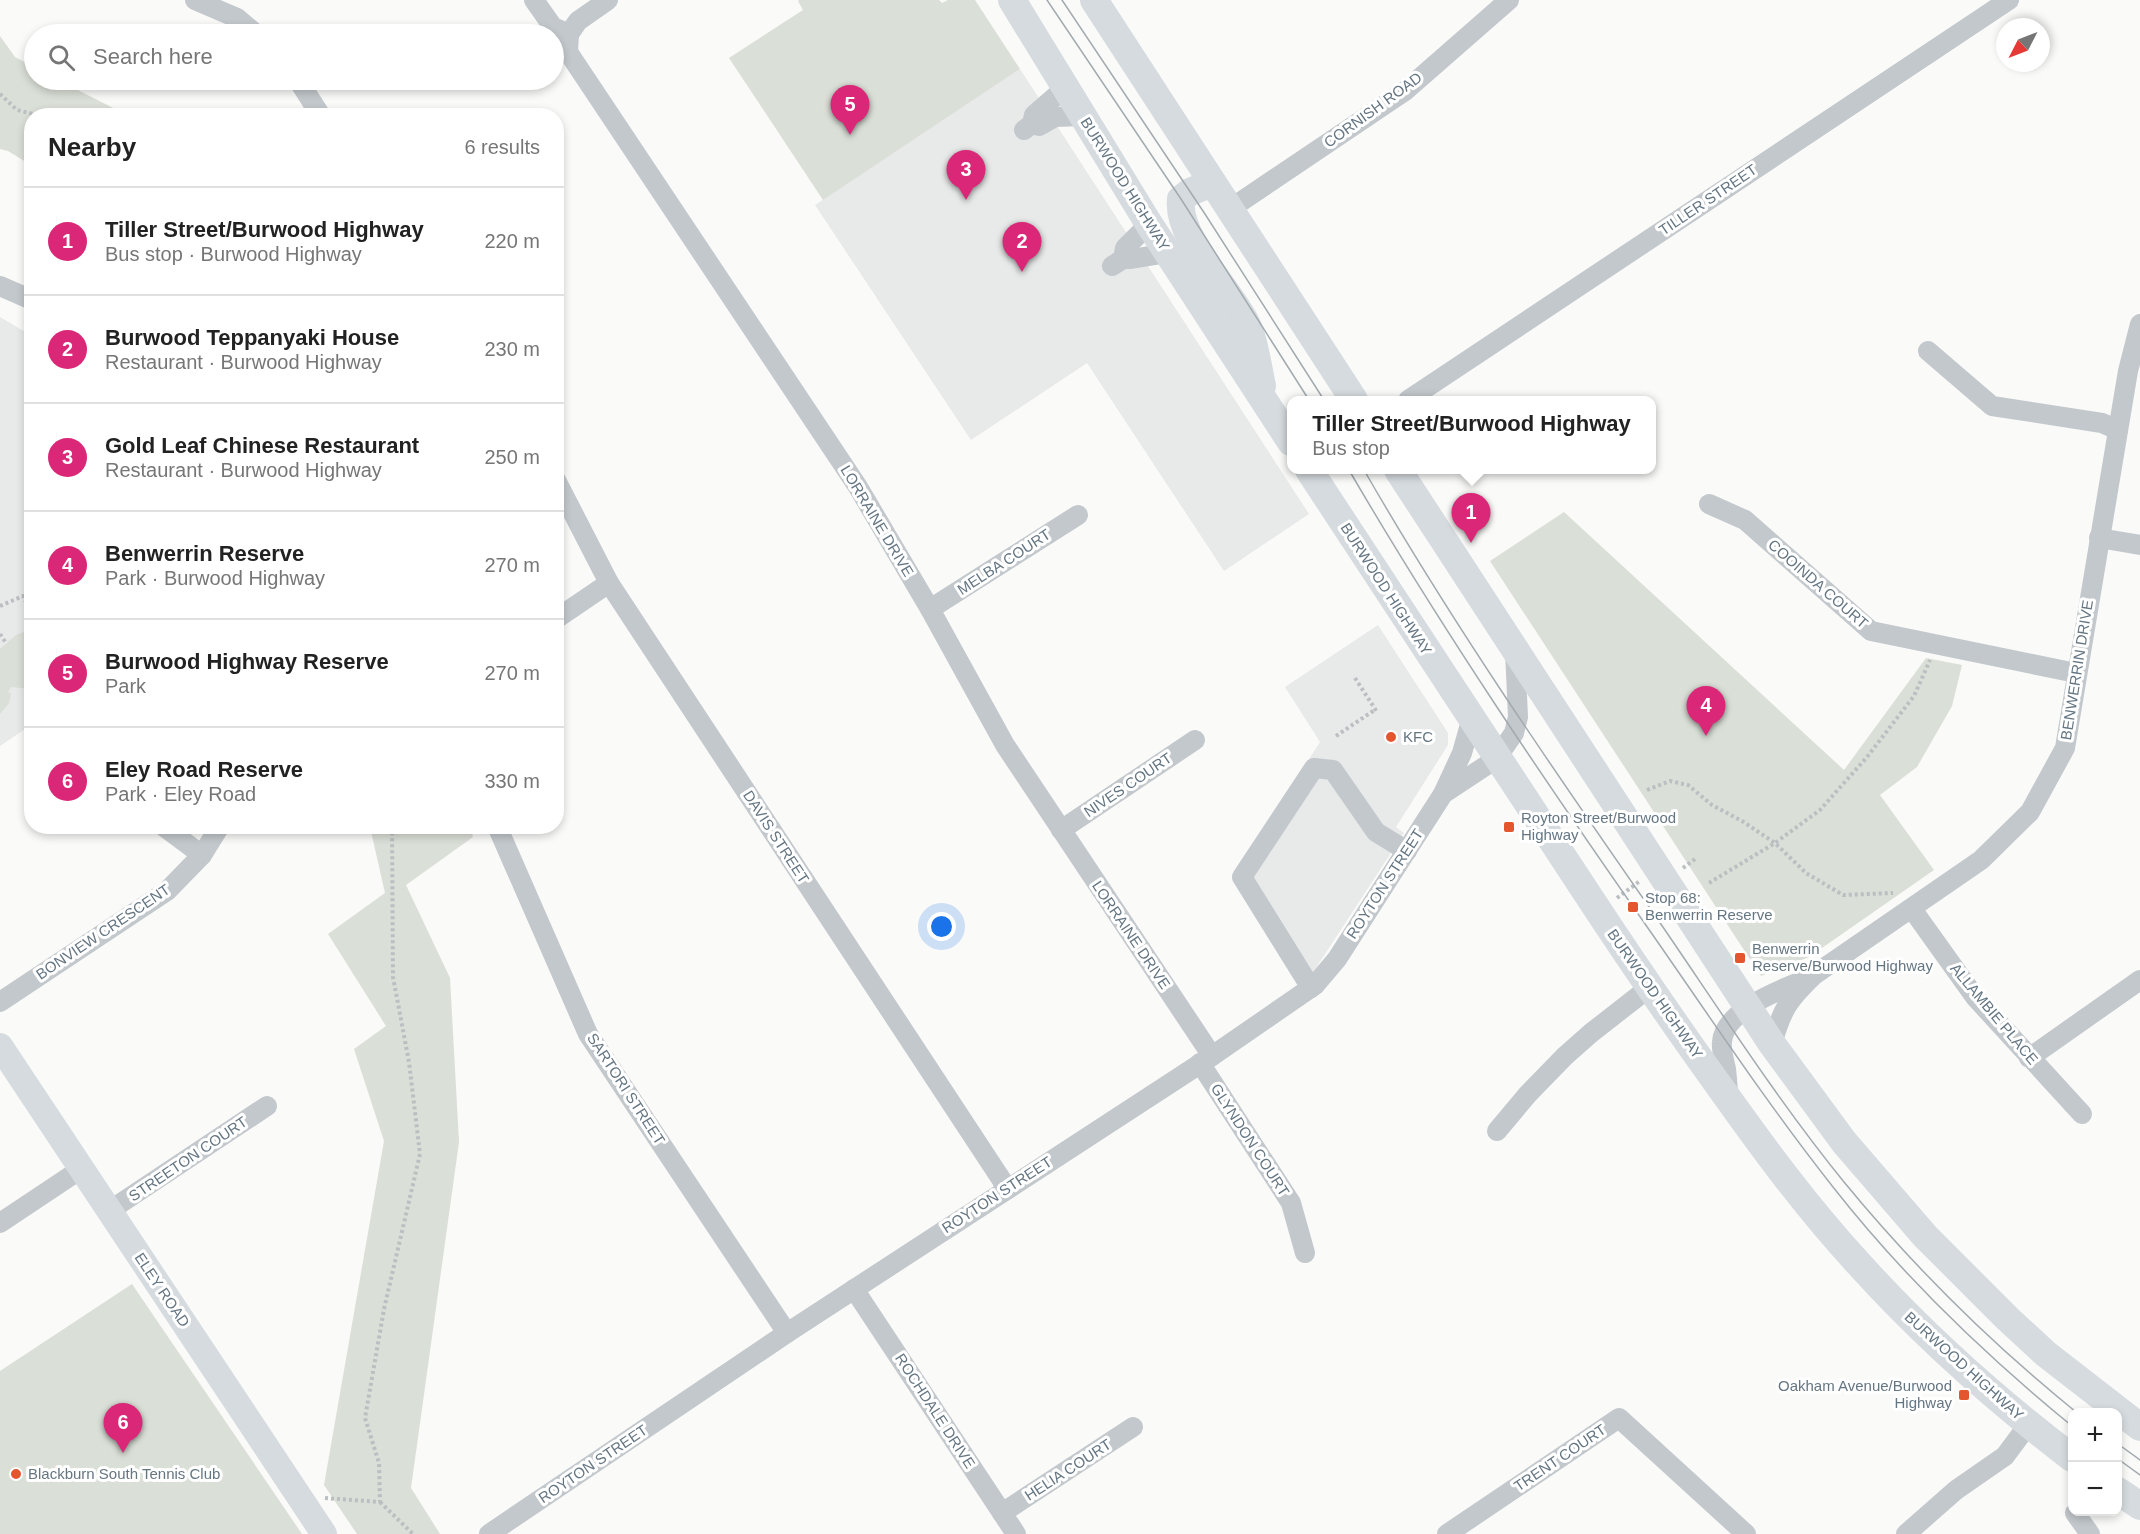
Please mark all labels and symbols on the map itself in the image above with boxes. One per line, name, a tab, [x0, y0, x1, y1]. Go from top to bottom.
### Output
north arrow	[1996, 18, 2050, 72]
street label: CORNISH ROAD	[1321, 68, 1425, 151]
pin: 5	[830, 86, 870, 135]
street label: BURWOOD HIGHWAY	[1077, 114, 1173, 253]
pin: 3	[946, 150, 986, 200]
street label: TILLER STREET	[1656, 161, 1760, 239]
pin: 2	[1002, 222, 1042, 272]
street label: LORRAINE DRIVE	[838, 462, 917, 579]
pin: 1	[1452, 494, 1490, 543]
street label: BURWOOD HIGHWAY	[1337, 520, 1435, 658]
street label: MELBA COURT	[954, 525, 1053, 598]
street label: COOINDA COURT	[1765, 536, 1872, 632]
street label: BENWERRIN DRIVE	[2057, 599, 2096, 741]
pin: 4	[1686, 686, 1726, 736]
place label: KFC	[1403, 728, 1433, 745]
marker: KFC	[1384, 730, 1398, 744]
street label: NIVES COURT	[1081, 749, 1175, 820]
street label: DAVIS STREET	[740, 787, 813, 886]
place label: Royton Street/Burwood Highway	[1521, 809, 1676, 843]
marker: Royton Street/Burwood Highway	[1502, 820, 1516, 834]
street label: ROYTON STREET	[1343, 826, 1426, 942]
street label: LORRAINE DRIVE	[1089, 877, 1174, 992]
street label: BONVIEW CRESCENT	[33, 880, 173, 983]
place label: Stop 68: Benwerrin Reserve	[1645, 889, 1773, 923]
marker: Stop 68: Benwerrin Reserve	[1626, 900, 1640, 914]
your location	[927, 912, 956, 941]
street label: BURWOOD HIGHWAY	[1604, 926, 1707, 1062]
place label: Benwerrin Reserve/Burwood Highway	[1752, 940, 1933, 974]
marker: Benwerrin Reserve/Burwood Highway	[1733, 951, 1747, 965]
street label: ALLAMBIE PLACE	[1947, 960, 2042, 1068]
street label: SARTORI STREET	[584, 1030, 669, 1148]
street label: GLYNDON COURT	[1208, 1080, 1293, 1199]
street label: STREETON COURT	[125, 1113, 250, 1204]
street label: ROYTON STREET	[939, 1153, 1055, 1236]
street label: ELEY ROAD	[131, 1249, 193, 1330]
street label: BURWOOD HIGHWAY	[1901, 1308, 2027, 1423]
street label: ROCHDALE DRIVE	[892, 1350, 979, 1471]
place label: Oakham Avenue/Burwood Highway	[1778, 1377, 1952, 1411]
marker: Oakham Avenue/Burwood Highway	[1957, 1388, 1971, 1402]
pin: 6	[104, 1404, 142, 1453]
street label: ROYTON STREET	[535, 1421, 650, 1506]
street label: TRENT COURT	[1511, 1421, 1609, 1495]
street label: HELIA COURT	[1021, 1435, 1114, 1504]
place label: Blackburn South Tennis Club	[28, 1465, 220, 1482]
marker: Blackburn South Tennis Club	[9, 1467, 23, 1481]

